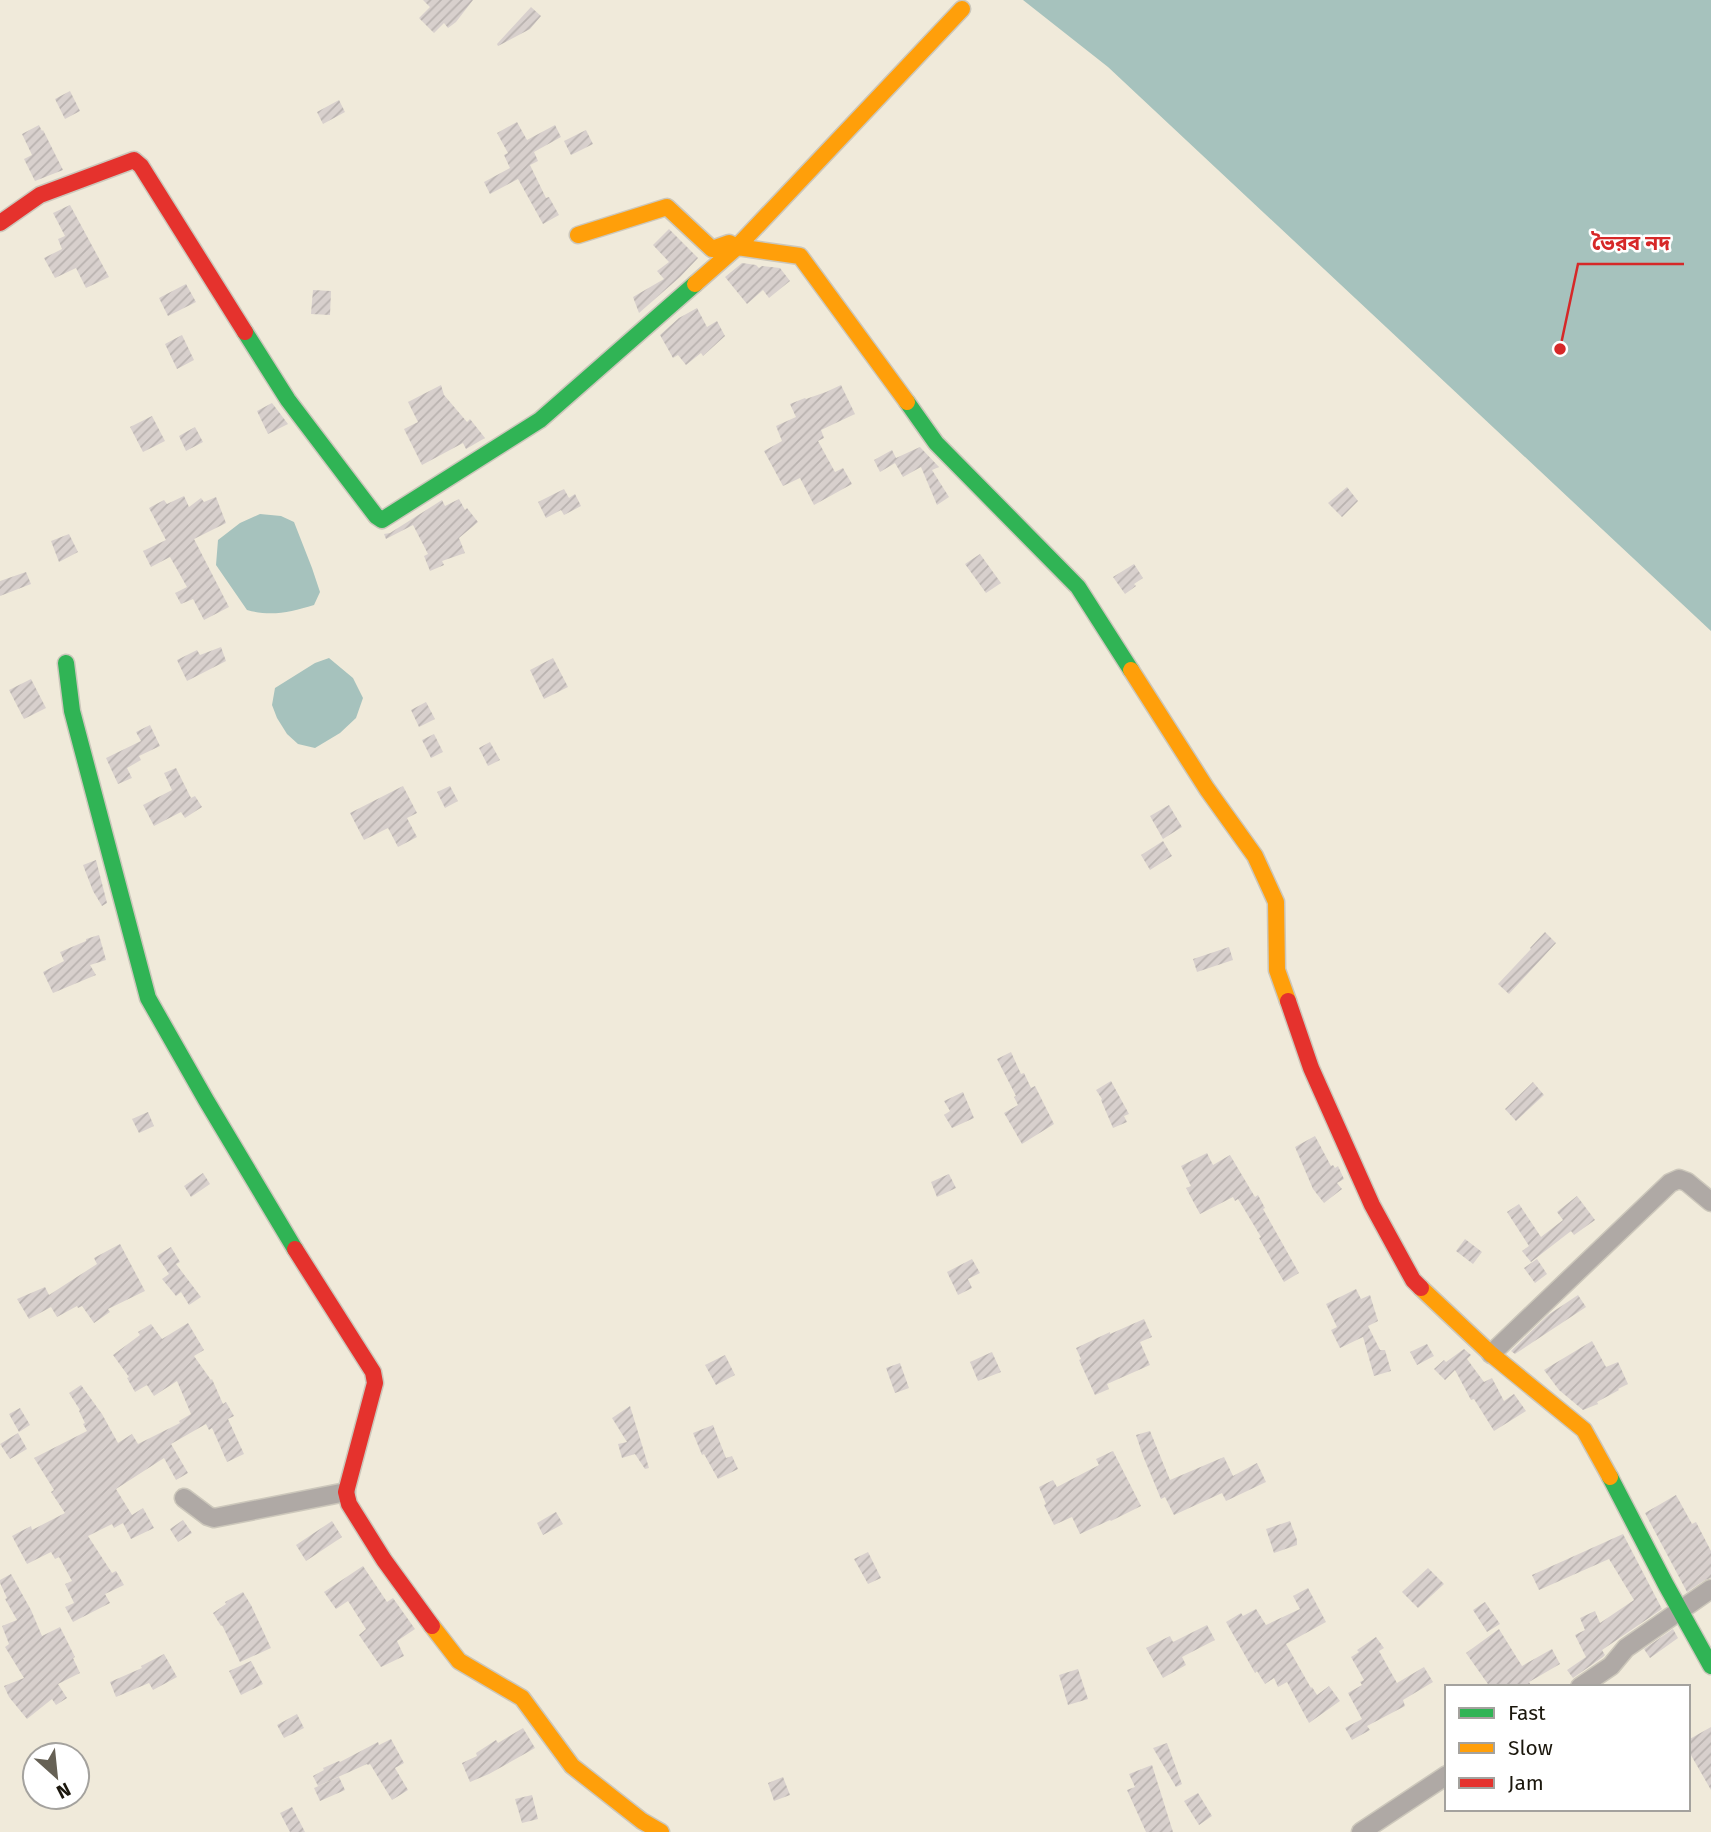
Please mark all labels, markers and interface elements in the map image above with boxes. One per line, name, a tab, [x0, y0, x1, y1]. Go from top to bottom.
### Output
callout: ভৈরব নদ	[1578, 222, 1684, 264]
text: ভৈরব নদ	[1591, 230, 1671, 256]
legend	[1445, 1685, 1690, 1811]
text: Fast	[1508, 1700, 1546, 1726]
text: Slow	[1508, 1735, 1553, 1761]
north arrow	[21, 1741, 91, 1811]
text: Jam	[1508, 1770, 1544, 1796]
text: N	[53, 1778, 74, 1804]

